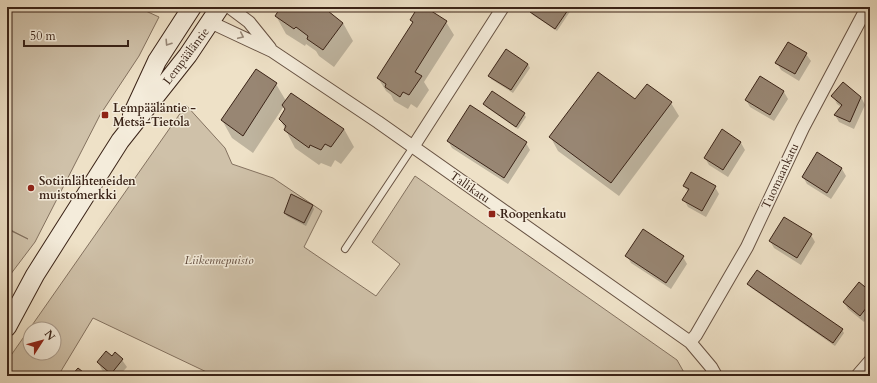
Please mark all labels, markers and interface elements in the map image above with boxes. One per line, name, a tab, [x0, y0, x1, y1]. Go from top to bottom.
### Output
scale bar	[24, 22, 128, 48]
street label: Lempääläntie	[159, 24, 213, 88]
text: 50 m	[30, 28, 57, 44]
one-way arrow	[237, 31, 245, 39]
one-way arrow	[166, 39, 173, 46]
place label: Lempääläntie - Metsä-Tietola	[113, 100, 196, 130]
marker: Lempääläntie - Metsä-Tietola	[100, 110, 110, 120]
street label: Tuomaankatu	[758, 140, 802, 212]
street label: Tallikatu	[447, 167, 494, 207]
place label: Sotiinlähteneiden muistomerkki	[39, 173, 136, 203]
marker: Sotiinlähteneiden muistomerkki	[26, 183, 36, 193]
place label: Roopenkatu	[500, 206, 567, 222]
marker: Roopenkatu	[487, 209, 497, 219]
park label: Liikennepuisto	[184, 252, 254, 268]
north arrow	[22, 321, 62, 361]
text: N	[41, 327, 59, 344]

